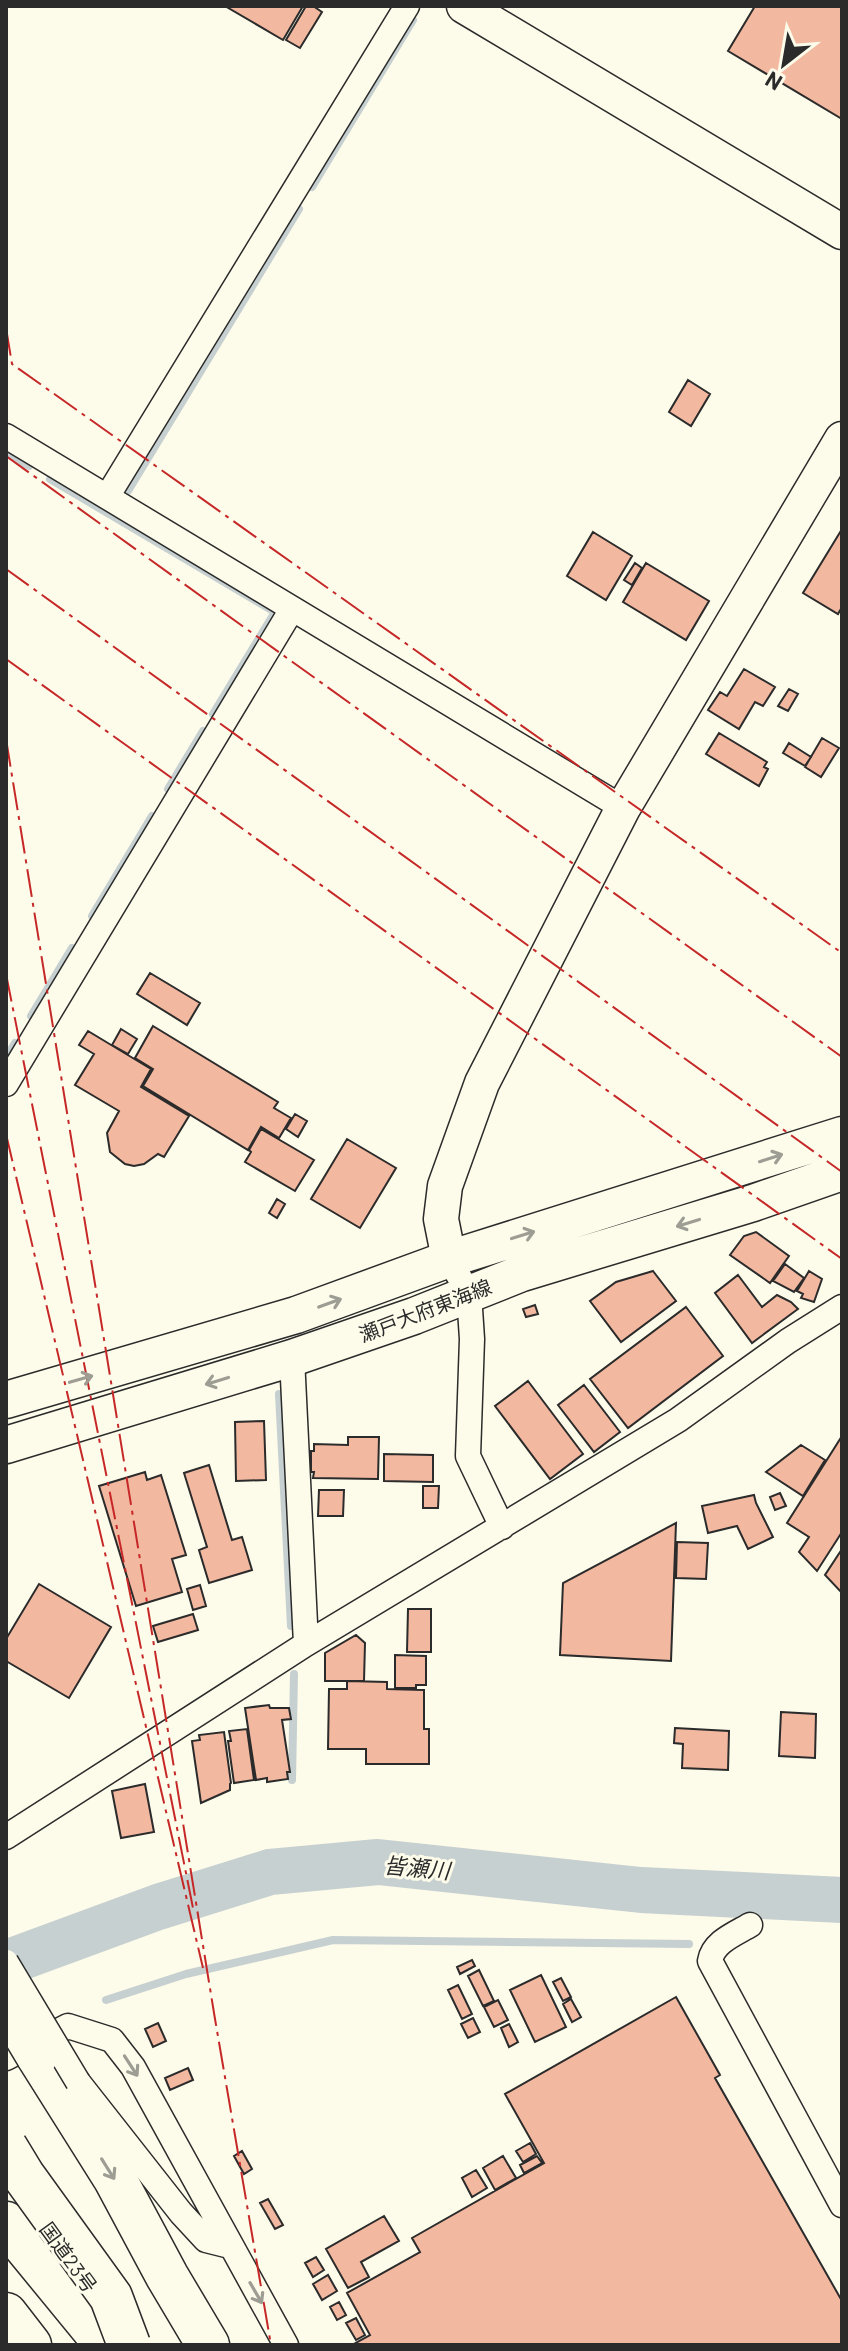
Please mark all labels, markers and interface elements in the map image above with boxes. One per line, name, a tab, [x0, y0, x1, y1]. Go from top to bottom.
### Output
north arrow	[744, 24, 824, 104]
text: N	[760, 67, 786, 97]
one-way arrow	[759, 1149, 784, 1164]
one-way arrow	[676, 1217, 701, 1231]
one-way arrow	[510, 1227, 535, 1241]
street label: 瀬戸大府東海線	[355, 1274, 495, 1346]
one-way arrow	[317, 1295, 341, 1309]
one-way arrow	[67, 1371, 93, 1386]
one-way arrow	[205, 1375, 230, 1389]
water label: 皆瀬川	[383, 1851, 453, 1883]
one-way arrow	[122, 2054, 139, 2076]
one-way arrow	[100, 2157, 117, 2179]
street label: 国道23号	[36, 2217, 102, 2297]
one-way arrow	[248, 2281, 264, 2304]

